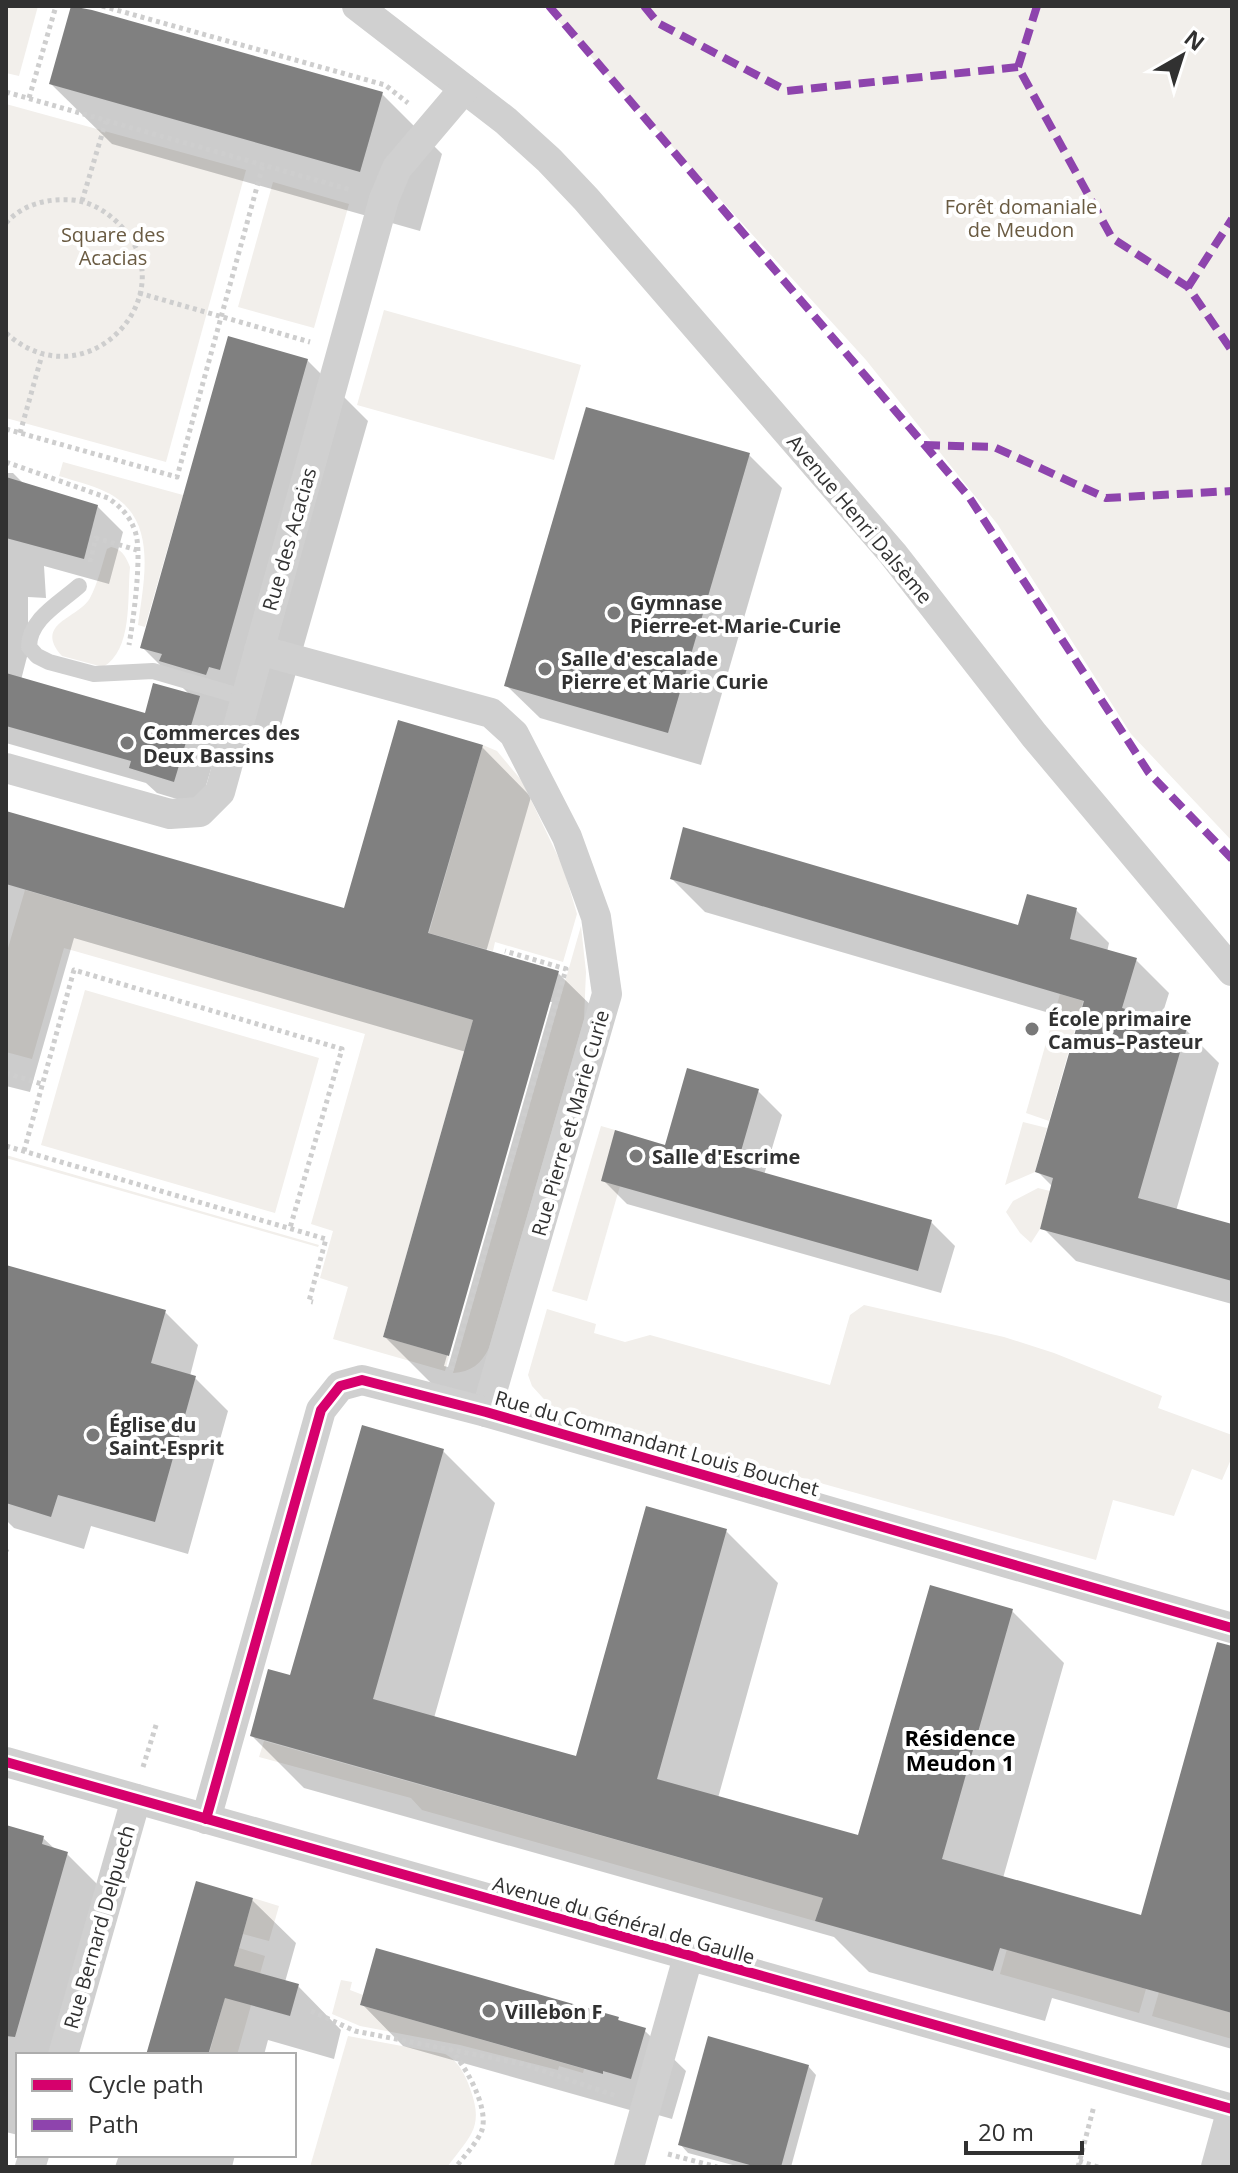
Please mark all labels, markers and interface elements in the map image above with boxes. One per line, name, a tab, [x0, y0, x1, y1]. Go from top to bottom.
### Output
north arrow	[1142, 16, 1222, 96]
text: N	[1179, 22, 1212, 57]
park label: Forêt domaniale de Meudon	[945, 193, 1097, 243]
park label: Square des Acacias	[61, 221, 165, 271]
street label: Avenue Henri Dalsème	[781, 429, 939, 609]
street label: Rue des Acacias	[256, 464, 322, 614]
place label: Gymnase Pierre-et-Marie-Curie	[630, 589, 841, 639]
marker: Gymnase Pierre-et-Marie-Curie	[605, 604, 623, 622]
place label: Salle d'escalade Pierre et Marie Curie	[561, 645, 768, 695]
marker: Salle d'escalade Pierre et Marie Curie	[536, 660, 554, 678]
place label: Commerces des Deux Bassins	[143, 719, 300, 769]
marker: Commerces des Deux Bassins	[118, 734, 136, 752]
place label: École primaire Camus–Pasteur	[1048, 1005, 1203, 1055]
street label: Rue Pierre et Marie Curie	[525, 1007, 615, 1239]
marker: École primaire Camus–Pasteur	[1023, 1020, 1041, 1038]
place label: Salle d'Escrime	[652, 1143, 800, 1170]
marker: Salle d'Escrime	[627, 1147, 645, 1165]
street label: Rue du Commandant Louis Bouchet	[492, 1384, 822, 1502]
place label: Église du Saint-Esprit	[109, 1411, 224, 1461]
marker: Église du Saint-Esprit	[84, 1426, 102, 1444]
district label: Résidence Meudon 1	[905, 1722, 1015, 1777]
street label: Rue Bernard Delpuech	[57, 1822, 141, 2032]
street label: Avenue du Général de Gaulle	[490, 1870, 758, 1970]
place label: Villebon F	[505, 1998, 602, 2025]
marker: Villebon F	[480, 2002, 498, 2020]
legend	[16, 2053, 296, 2157]
text: Cycle path	[88, 2067, 204, 2100]
scale bar	[966, 2105, 1082, 2155]
text: Path	[88, 2107, 139, 2140]
text: 20 m	[978, 2115, 1034, 2148]

